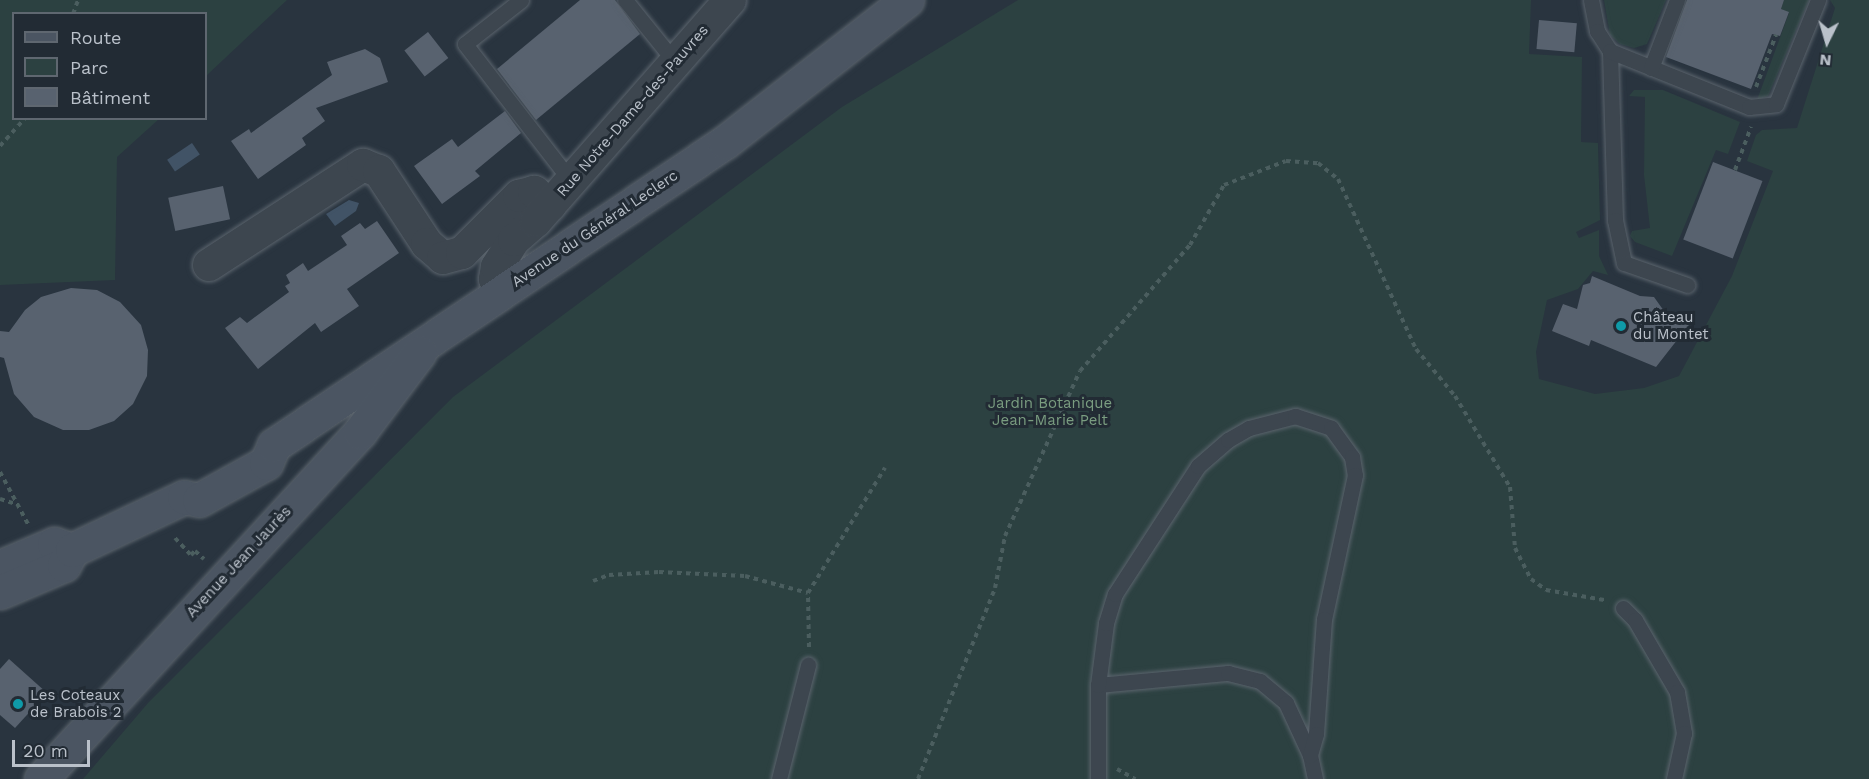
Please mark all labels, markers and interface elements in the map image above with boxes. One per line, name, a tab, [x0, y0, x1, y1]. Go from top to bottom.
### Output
legend	[12, 12, 207, 120]
north arrow	[1797, 12, 1857, 72]
street label: Rue Notre-Dame-des-Pauvres	[553, 21, 713, 201]
text: Route	[70, 27, 122, 48]
text: N	[1819, 50, 1832, 70]
text: Parc	[70, 57, 108, 78]
text: Bâtiment	[70, 87, 150, 108]
street label: Avenue du Général Leclerc	[508, 167, 682, 291]
place label: Château du Montet	[1633, 308, 1709, 343]
marker: Château du Montet	[1614, 319, 1628, 333]
park label: Jardin Botanique Jean-Marie Pelt	[988, 394, 1112, 429]
street label: Avenue Jean Jaurès	[182, 502, 296, 622]
place label: Les Coteaux de Brabois 2	[30, 686, 122, 721]
marker: Les Coteaux de Brabois 2	[11, 697, 25, 711]
scale bar	[15, 728, 93, 766]
text: 20 m	[23, 740, 68, 761]

